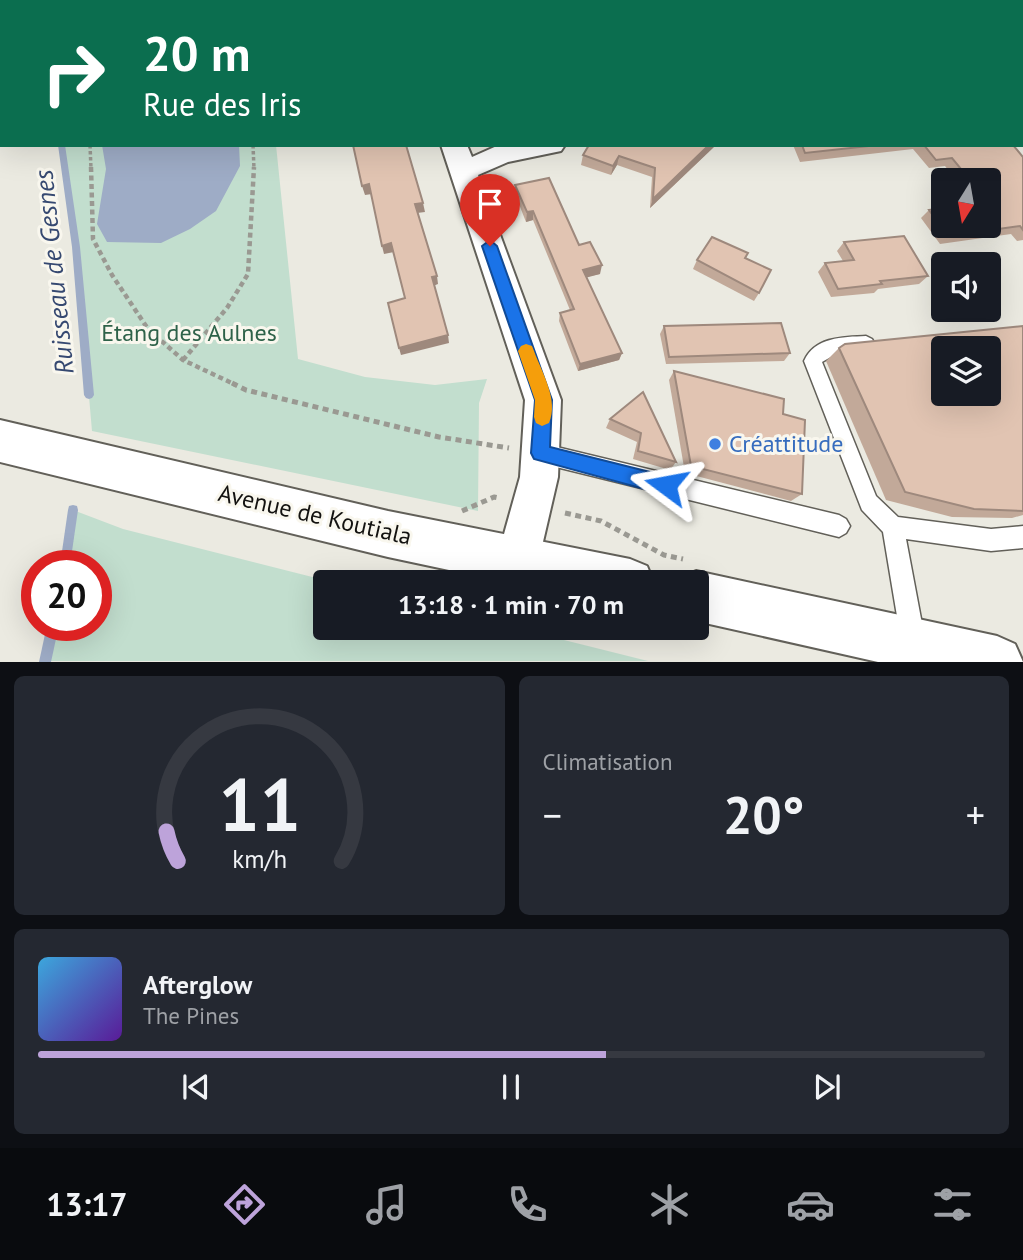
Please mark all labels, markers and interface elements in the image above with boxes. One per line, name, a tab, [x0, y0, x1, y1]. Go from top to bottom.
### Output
text: 20 m	[143, 21, 250, 85]
icon: right	[28, 28, 119, 119]
text: Rue des Iris	[143, 83, 302, 125]
water label: Ruisseau de Gesnes	[26, 167, 81, 376]
north arrow	[931, 168, 1001, 238]
map controls	[931, 168, 1001, 406]
pin	[460, 174, 520, 246]
icon: arrive	[471, 185, 509, 223]
button: sound	[931, 252, 1001, 322]
park label: Étang des Aulnes	[101, 317, 277, 348]
button: layers	[931, 336, 1001, 406]
place label: Créattitude	[729, 428, 843, 459]
marker: Créattitude	[707, 436, 723, 452]
position arrow	[629, 448, 703, 522]
street label: Avenue de Koutiala	[215, 477, 415, 552]
speed limit sign: 20	[21, 550, 112, 641]
text: 13:18 · 1 min · 70 m	[398, 588, 624, 621]
text: Climatisation	[543, 747, 673, 776]
text: 11	[218, 758, 301, 852]
text: 20°	[723, 781, 805, 848]
text: −	[543, 790, 562, 839]
text: +	[966, 790, 985, 839]
text: km/h	[232, 843, 287, 875]
text: Afterglow	[143, 968, 252, 1001]
text: The Pines	[143, 1001, 239, 1030]
icon: previous	[177, 1068, 215, 1106]
icon: pause	[492, 1068, 530, 1106]
icon: next	[808, 1068, 846, 1106]
icon: directions	[220, 1180, 269, 1229]
icon: music	[362, 1180, 411, 1229]
icon: phone	[503, 1180, 552, 1229]
icon: climate	[645, 1180, 694, 1229]
icon: car	[786, 1180, 835, 1229]
icon: filters	[928, 1180, 977, 1229]
text: 13:17	[46, 1183, 127, 1225]

